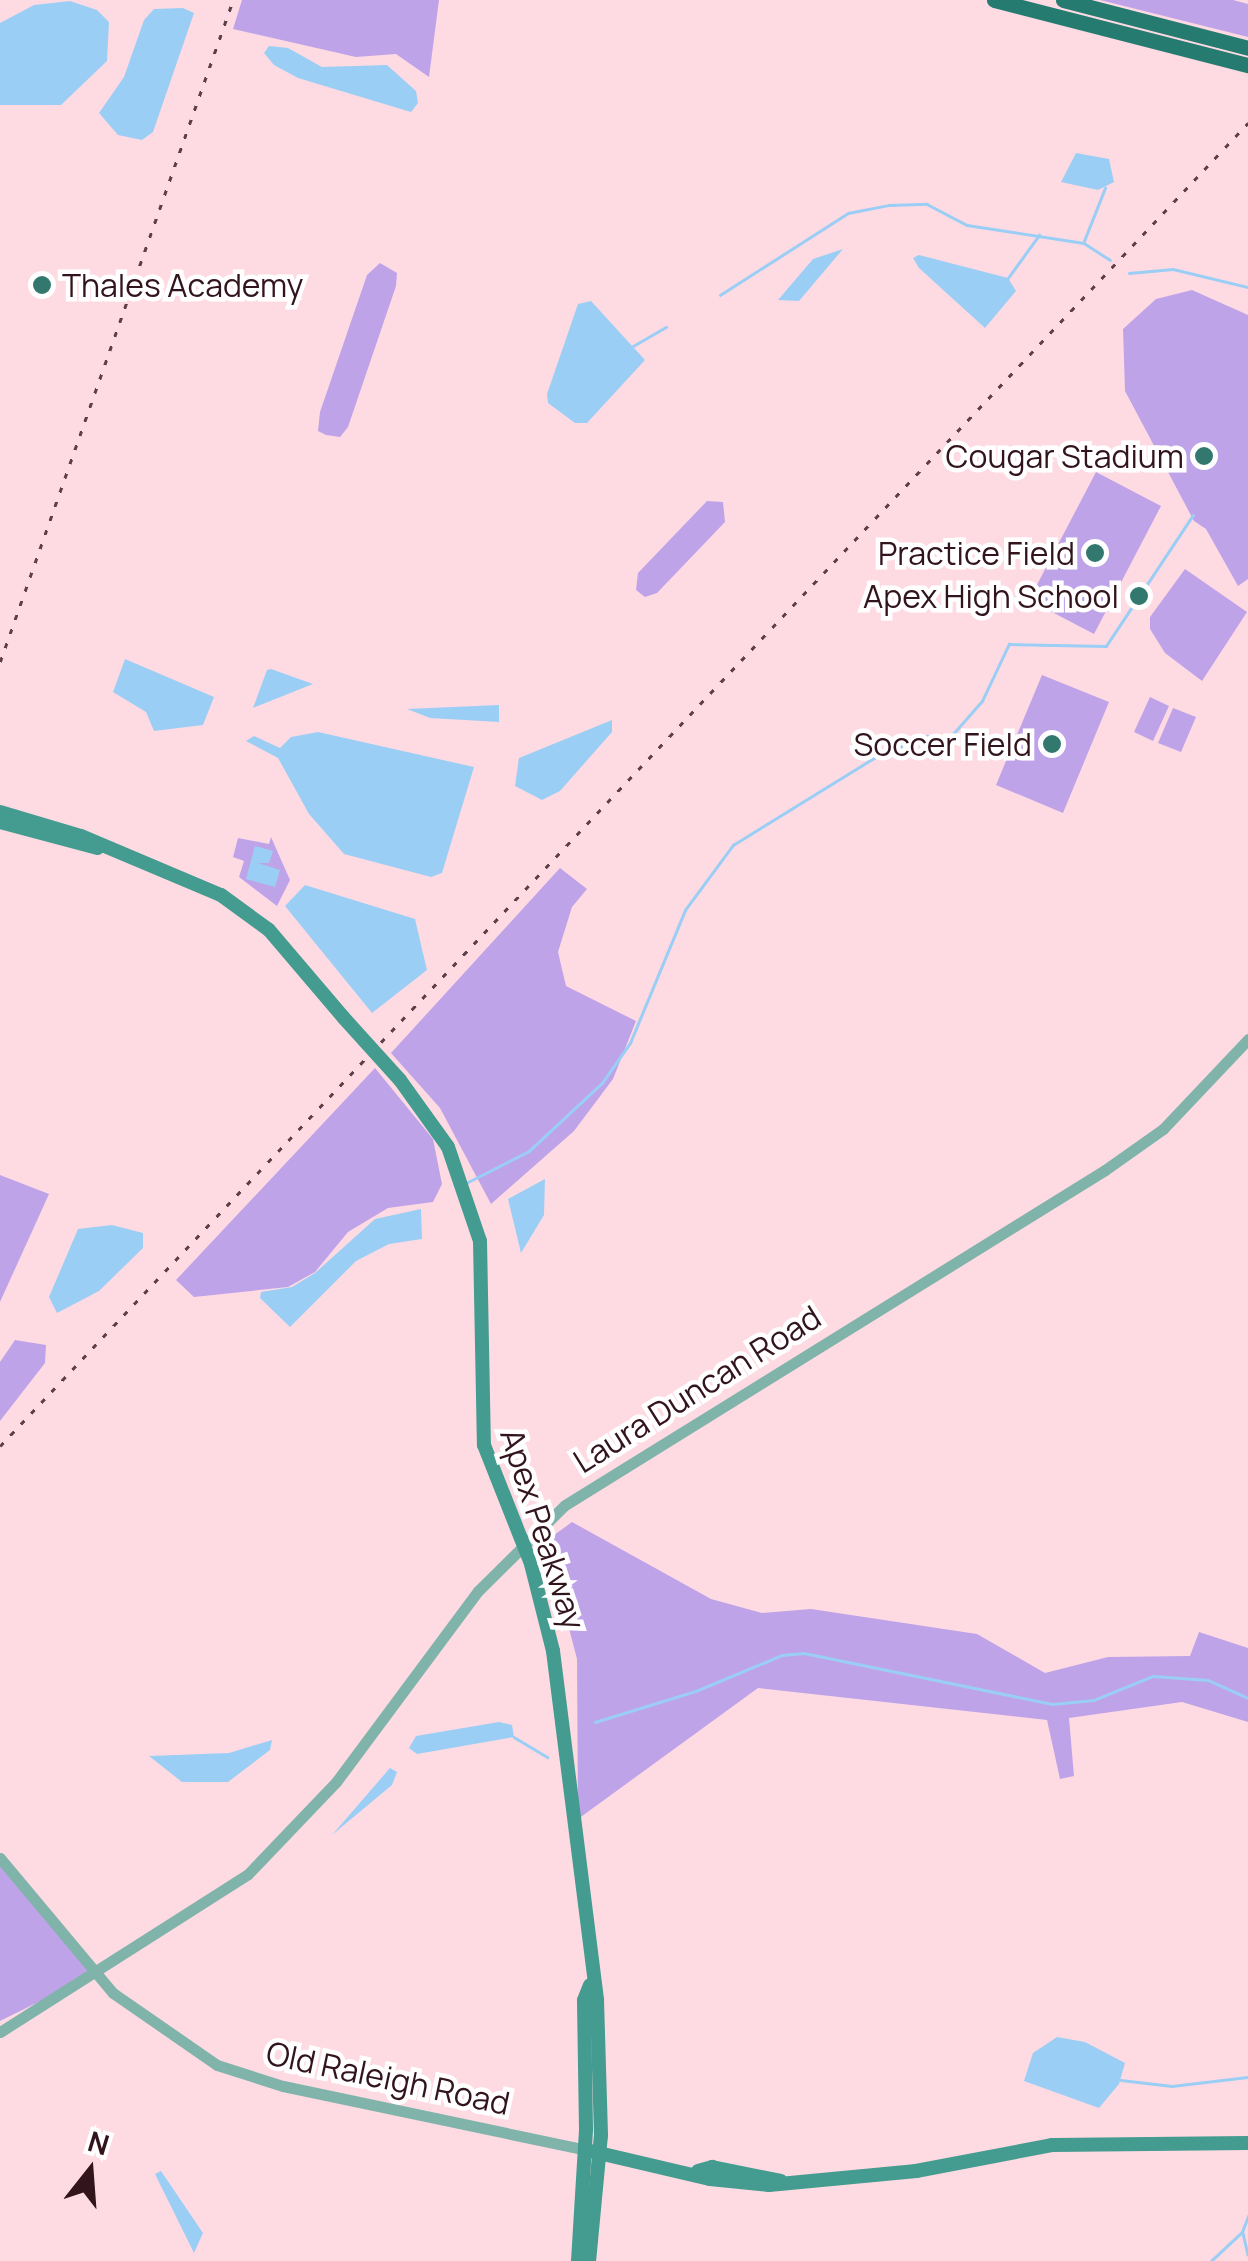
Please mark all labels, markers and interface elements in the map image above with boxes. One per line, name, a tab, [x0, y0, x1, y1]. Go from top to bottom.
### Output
place label: Thales Academy	[62, 266, 303, 304]
marker: Thales Academy	[31, 274, 53, 296]
place label: Cougar Stadium	[946, 437, 1184, 475]
marker: Cougar Stadium	[1193, 445, 1215, 467]
place label: Practice Field	[878, 534, 1075, 572]
marker: Practice Field	[1084, 542, 1106, 564]
place label: Apex High School	[863, 577, 1119, 615]
marker: Apex High School	[1128, 585, 1150, 607]
place label: Soccer Field	[854, 725, 1032, 763]
marker: Soccer Field	[1041, 733, 1063, 755]
street label: Laura Duncan Road	[566, 1297, 828, 1481]
street label: Apex Peakway	[492, 1424, 594, 1634]
street label: Old Raleigh Road	[263, 2033, 513, 2123]
north arrow	[40, 2121, 140, 2221]
text: N	[84, 2121, 114, 2163]

